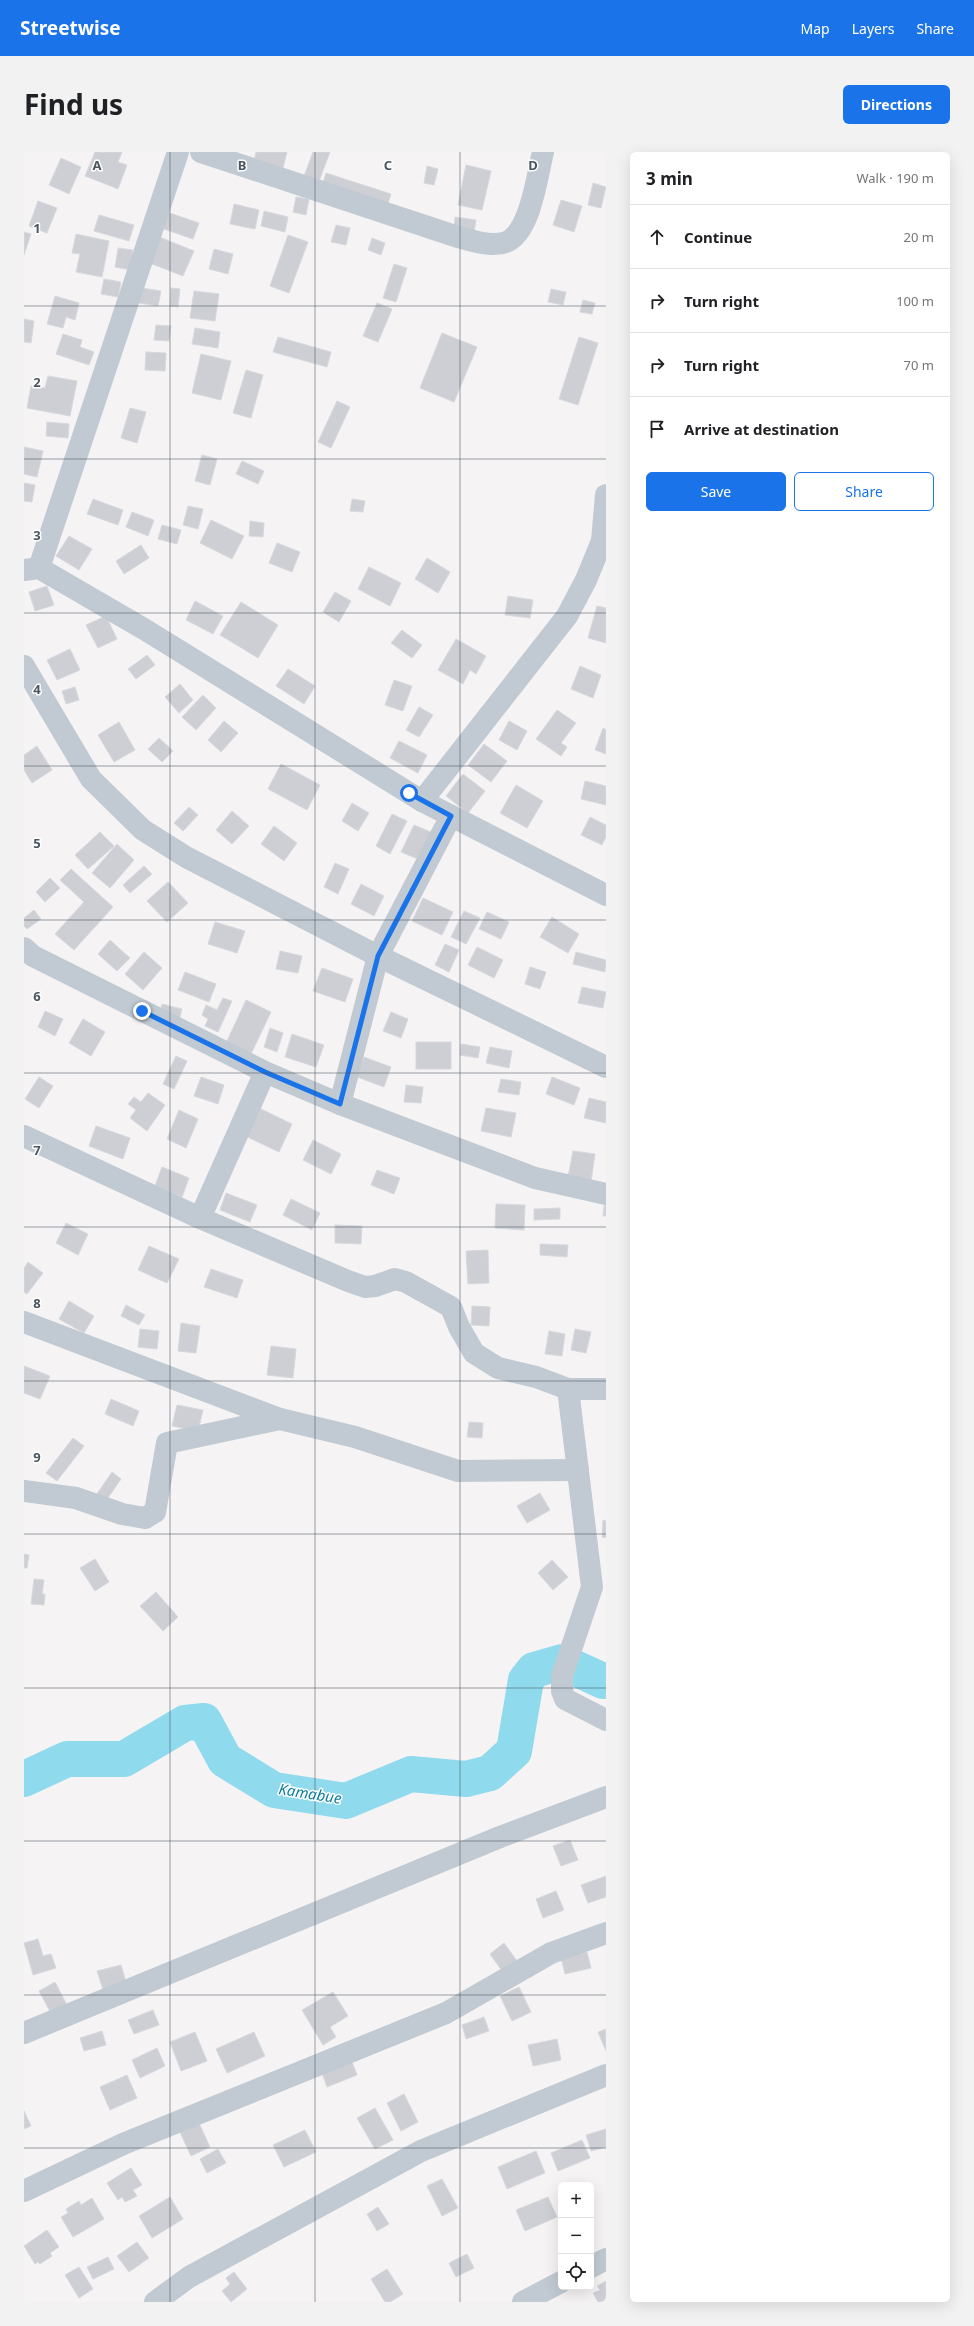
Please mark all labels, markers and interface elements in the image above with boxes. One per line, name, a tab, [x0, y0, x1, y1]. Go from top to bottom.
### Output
text: Streetwise	[20, 15, 121, 41]
text: Map	[801, 19, 830, 38]
text: Layers	[852, 19, 894, 38]
text: Share	[916, 19, 954, 38]
text: Find us	[24, 85, 123, 123]
button: Directions	[843, 85, 950, 124]
text: A	[93, 156, 102, 174]
text: B	[238, 156, 246, 174]
text: C	[384, 156, 392, 174]
text: D	[528, 156, 538, 174]
text: 3 min	[646, 167, 693, 190]
text: Walk · 190 m	[856, 169, 934, 187]
text: 1	[33, 219, 41, 237]
icon: ahead	[646, 226, 668, 248]
text: Continue	[684, 227, 752, 247]
text: 20 m	[904, 228, 934, 246]
icon: right	[646, 290, 668, 312]
text: Turn right	[684, 291, 759, 311]
text: 100 m	[896, 292, 934, 310]
icon: right	[646, 354, 668, 376]
text: Turn right	[684, 355, 759, 375]
text: 70 m	[904, 356, 934, 374]
text: 2	[33, 373, 41, 391]
icon: arrive	[646, 418, 668, 440]
text: Arrive at destination	[684, 419, 839, 439]
button: Save	[646, 472, 786, 511]
button: Share	[794, 472, 934, 511]
text: 3	[33, 526, 41, 544]
text: 4	[33, 680, 41, 698]
route start	[400, 784, 418, 802]
text: 5	[33, 834, 41, 852]
text: 6	[33, 987, 41, 1005]
route end	[133, 1002, 151, 1020]
text: 7	[33, 1141, 41, 1159]
text: 8	[33, 1294, 41, 1312]
text: 9	[33, 1448, 41, 1466]
water label: Kamabue	[277, 1778, 344, 1808]
map controls	[558, 2182, 594, 2290]
button: +	[558, 2182, 594, 2218]
button: −	[558, 2218, 594, 2254]
button: locate	[558, 2254, 594, 2290]

